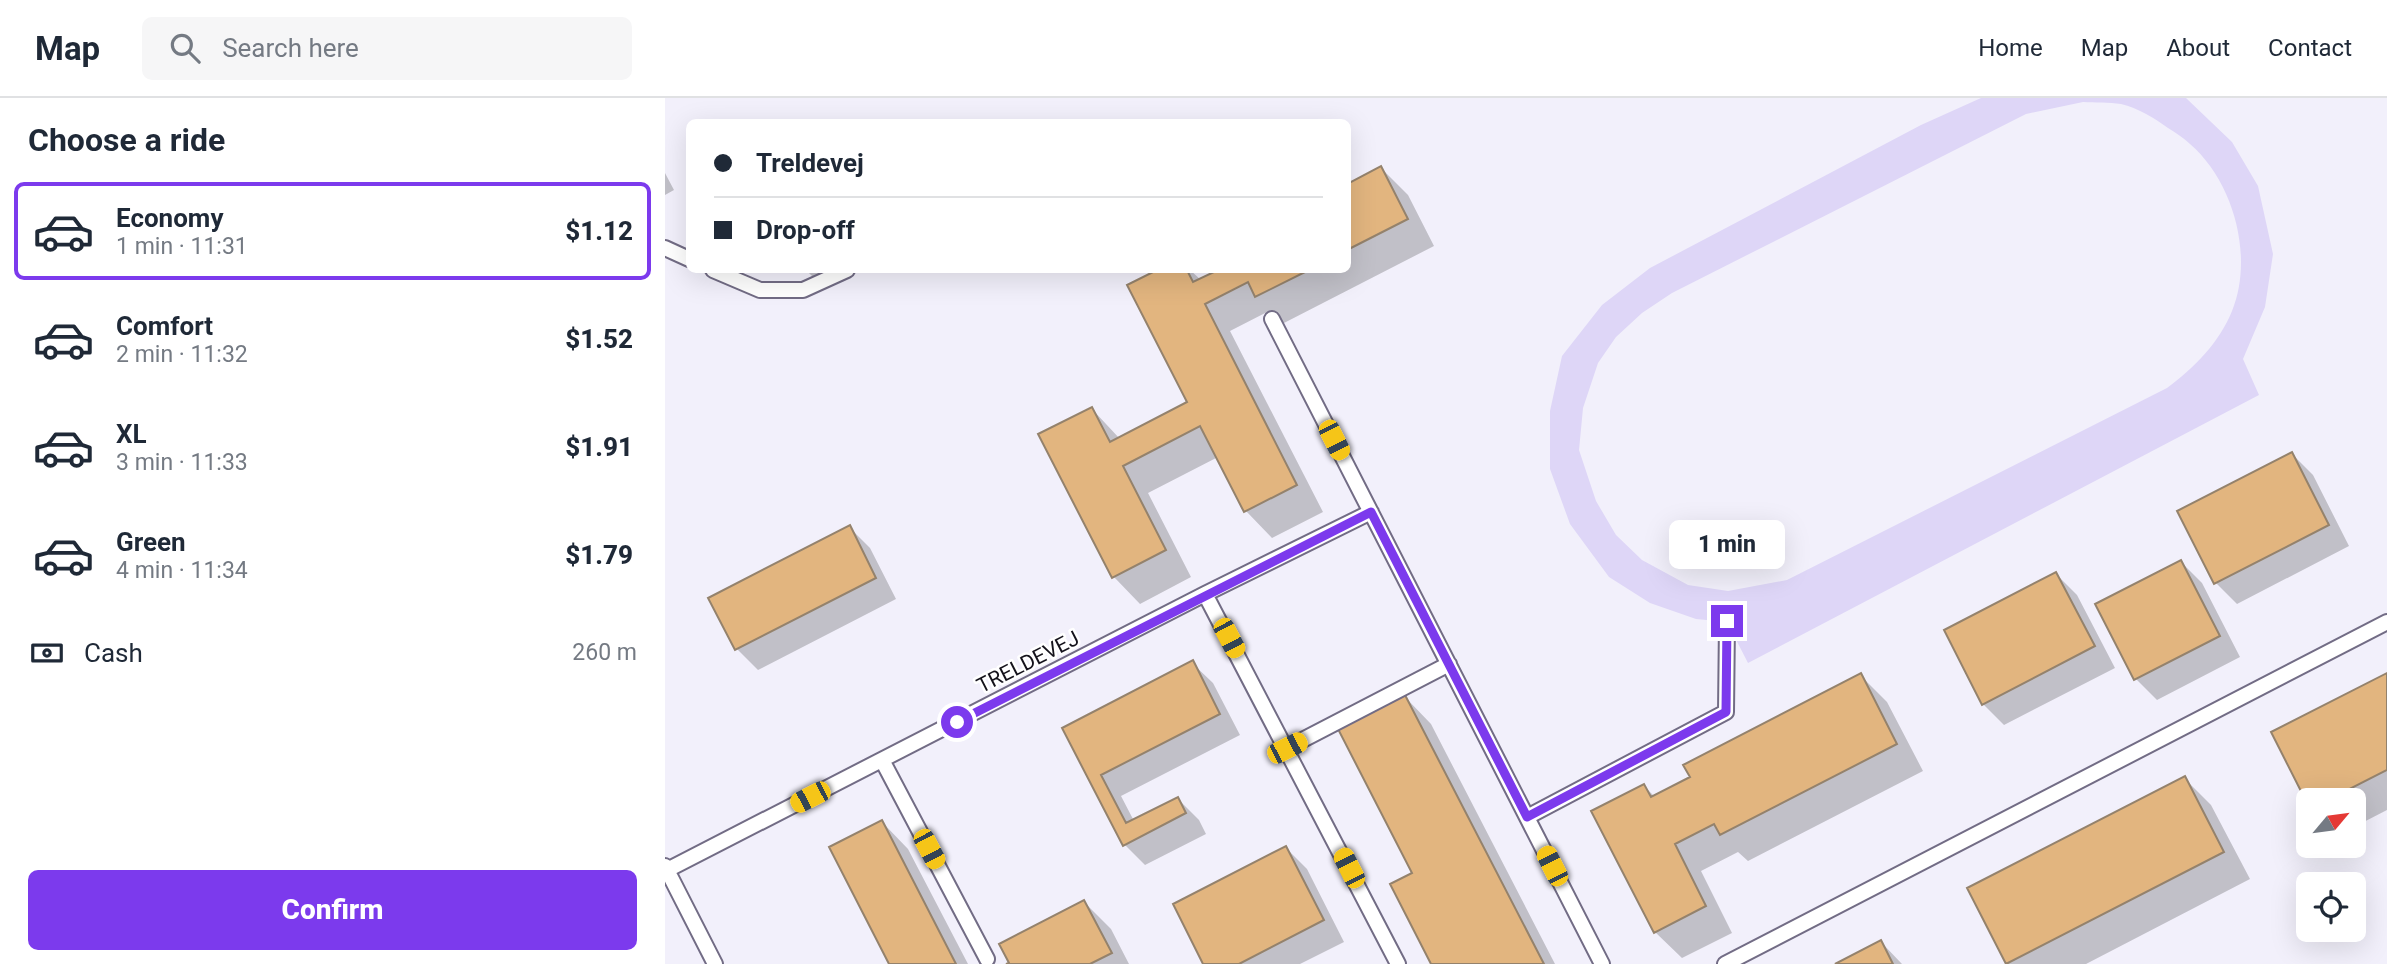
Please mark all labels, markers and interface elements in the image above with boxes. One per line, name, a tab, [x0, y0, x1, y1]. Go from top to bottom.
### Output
search box	[142, 17, 632, 80]
text: Map	[35, 29, 100, 68]
icon: search	[166, 29, 204, 67]
text: Search here	[222, 33, 359, 63]
text: Home	[1978, 34, 2043, 62]
text: Map	[2081, 34, 2128, 62]
text: About	[2166, 34, 2230, 62]
text: Contact	[2268, 34, 2352, 62]
text: Choose a ride	[28, 121, 225, 159]
text: Treldevej	[756, 148, 864, 178]
icon: car	[32, 200, 95, 263]
text: Economy	[116, 203, 223, 233]
text: Drop-off	[756, 215, 855, 245]
text: $1.12	[565, 216, 633, 246]
text: 1 min · 11:31	[116, 233, 248, 260]
icon: car	[32, 308, 95, 371]
text: Comfort	[116, 311, 213, 341]
text: $1.52	[565, 324, 633, 354]
text: 2 min · 11:32	[116, 341, 248, 368]
icon: car	[32, 416, 95, 479]
car	[1316, 417, 1353, 463]
text: XL	[116, 419, 147, 449]
text: $1.91	[565, 432, 633, 462]
text: 3 min · 11:33	[116, 449, 248, 476]
callout: 1 min	[1669, 519, 1785, 568]
icon: car	[32, 524, 95, 587]
text: Green	[116, 527, 186, 557]
text: 1 min	[1698, 531, 1756, 558]
text: $1.79	[565, 540, 633, 570]
text: 4 min · 11:34	[116, 557, 248, 584]
route end	[1711, 605, 1743, 637]
car	[1210, 615, 1249, 661]
street label: TRELDEVEJ	[973, 626, 1083, 698]
icon: cash	[28, 634, 66, 672]
text: Cash	[84, 638, 143, 668]
text: 260 m	[572, 639, 637, 666]
route start	[941, 706, 973, 738]
car	[1264, 729, 1311, 767]
car	[787, 778, 834, 816]
north arrow	[2296, 788, 2366, 858]
map controls	[2296, 788, 2366, 942]
car	[910, 826, 949, 872]
car	[1534, 843, 1571, 889]
car	[1331, 845, 1368, 891]
button: Confirm	[28, 870, 637, 950]
button: locate	[2296, 872, 2366, 942]

